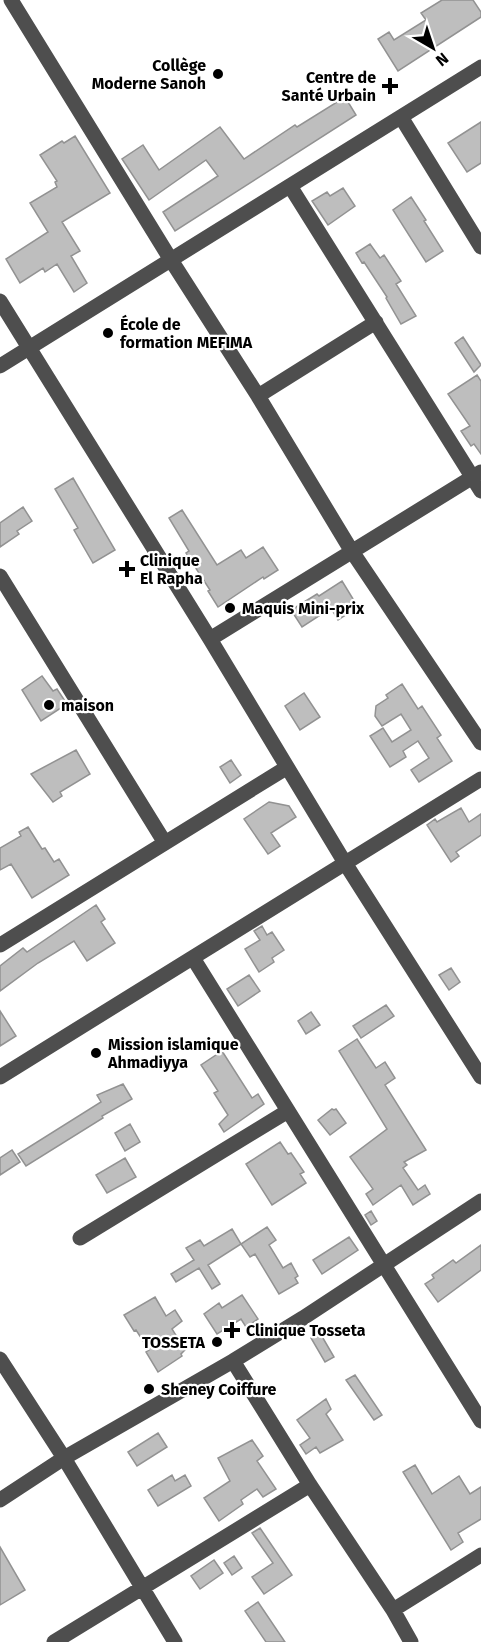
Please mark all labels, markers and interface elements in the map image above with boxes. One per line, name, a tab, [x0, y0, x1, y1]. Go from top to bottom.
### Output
north arrow	[403, 18, 463, 78]
text: N	[432, 49, 452, 70]
place label: Collège Moderne Sanoh	[92, 56, 206, 93]
marker: Collège Moderne Sanoh	[211, 67, 225, 81]
place label: Centre de Santé Urbain	[282, 68, 376, 105]
marker: Centre de Santé Urbain	[381, 77, 399, 95]
place label: École de formation MEFIMA	[120, 314, 253, 352]
marker: École de formation MEFIMA	[101, 326, 115, 340]
place label: Clinique El Rapha	[140, 551, 203, 588]
marker: Clinique El Rapha	[118, 560, 136, 578]
place label: Maquis Mini-prix	[242, 599, 365, 618]
marker: Maquis Mini-prix	[223, 601, 237, 615]
place label: maison	[61, 696, 114, 715]
marker: maison	[42, 698, 56, 712]
place label: Mission islamique Ahmadiyya	[107, 1035, 239, 1072]
marker: Mission islamique Ahmadiyya	[89, 1046, 103, 1060]
marker: Clinique Tosseta	[223, 1321, 241, 1339]
place label: Clinique Tosseta	[246, 1321, 366, 1340]
place label: TOSSETA	[142, 1333, 206, 1352]
marker: TOSSETA	[210, 1335, 224, 1349]
place label: Sheney Coiffure	[161, 1380, 276, 1399]
marker: Sheney Coiffure	[142, 1382, 156, 1396]

